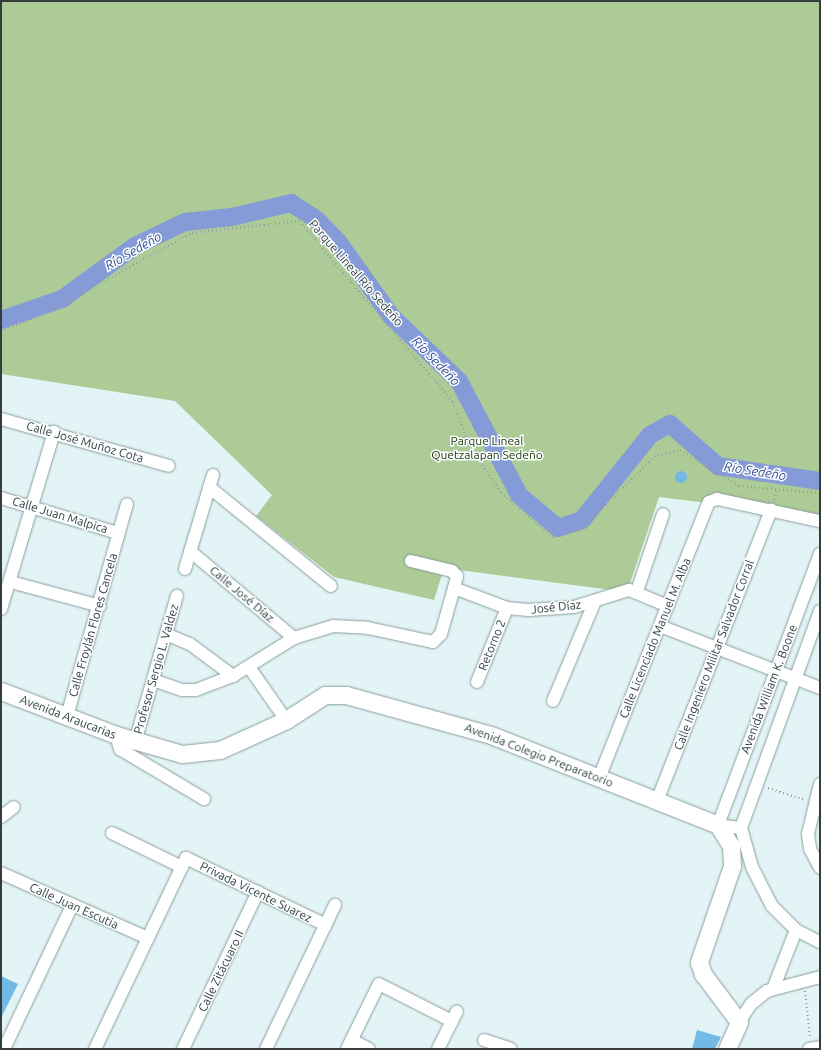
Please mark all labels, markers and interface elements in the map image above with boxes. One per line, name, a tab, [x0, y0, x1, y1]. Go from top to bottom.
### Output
street label: Parque Lineal Río Sedeño	[306, 217, 406, 329]
water label: Río Sedeño	[102, 229, 164, 273]
water label: Río Sedeño	[409, 333, 463, 389]
street label: Calle José Muñoz Cota	[25, 418, 145, 466]
park label: Parque Lineal Quetzalapan Sedeño	[431, 434, 543, 462]
water label: Río Sedeño	[723, 458, 787, 484]
street label: Calle Juan Malpica	[11, 494, 109, 536]
street label: Calle Froylán Flores Cancela	[66, 551, 120, 699]
street label: Calle Licenciado Manuel M. Alba	[616, 556, 694, 720]
street label: Calle Ingeniero Militar Salvador Corral	[671, 558, 757, 752]
street label: Calle José Díaz	[207, 563, 277, 625]
street label: José Díaz	[530, 597, 582, 617]
street label: Profesor Sergio L. Valdez	[131, 602, 181, 736]
street label: Retorno 2	[475, 617, 509, 673]
street label: Avenida William K. Boone	[738, 623, 800, 755]
street label: Avenida Araucarias	[18, 692, 118, 742]
street label: Avenida Colegio Preparatorio	[463, 720, 615, 790]
street label: Privada Vicente Suarez	[198, 859, 314, 925]
street label: Calle Juan Escutia	[27, 880, 121, 932]
street label: Calle Zitácuaro II	[195, 928, 247, 1014]

